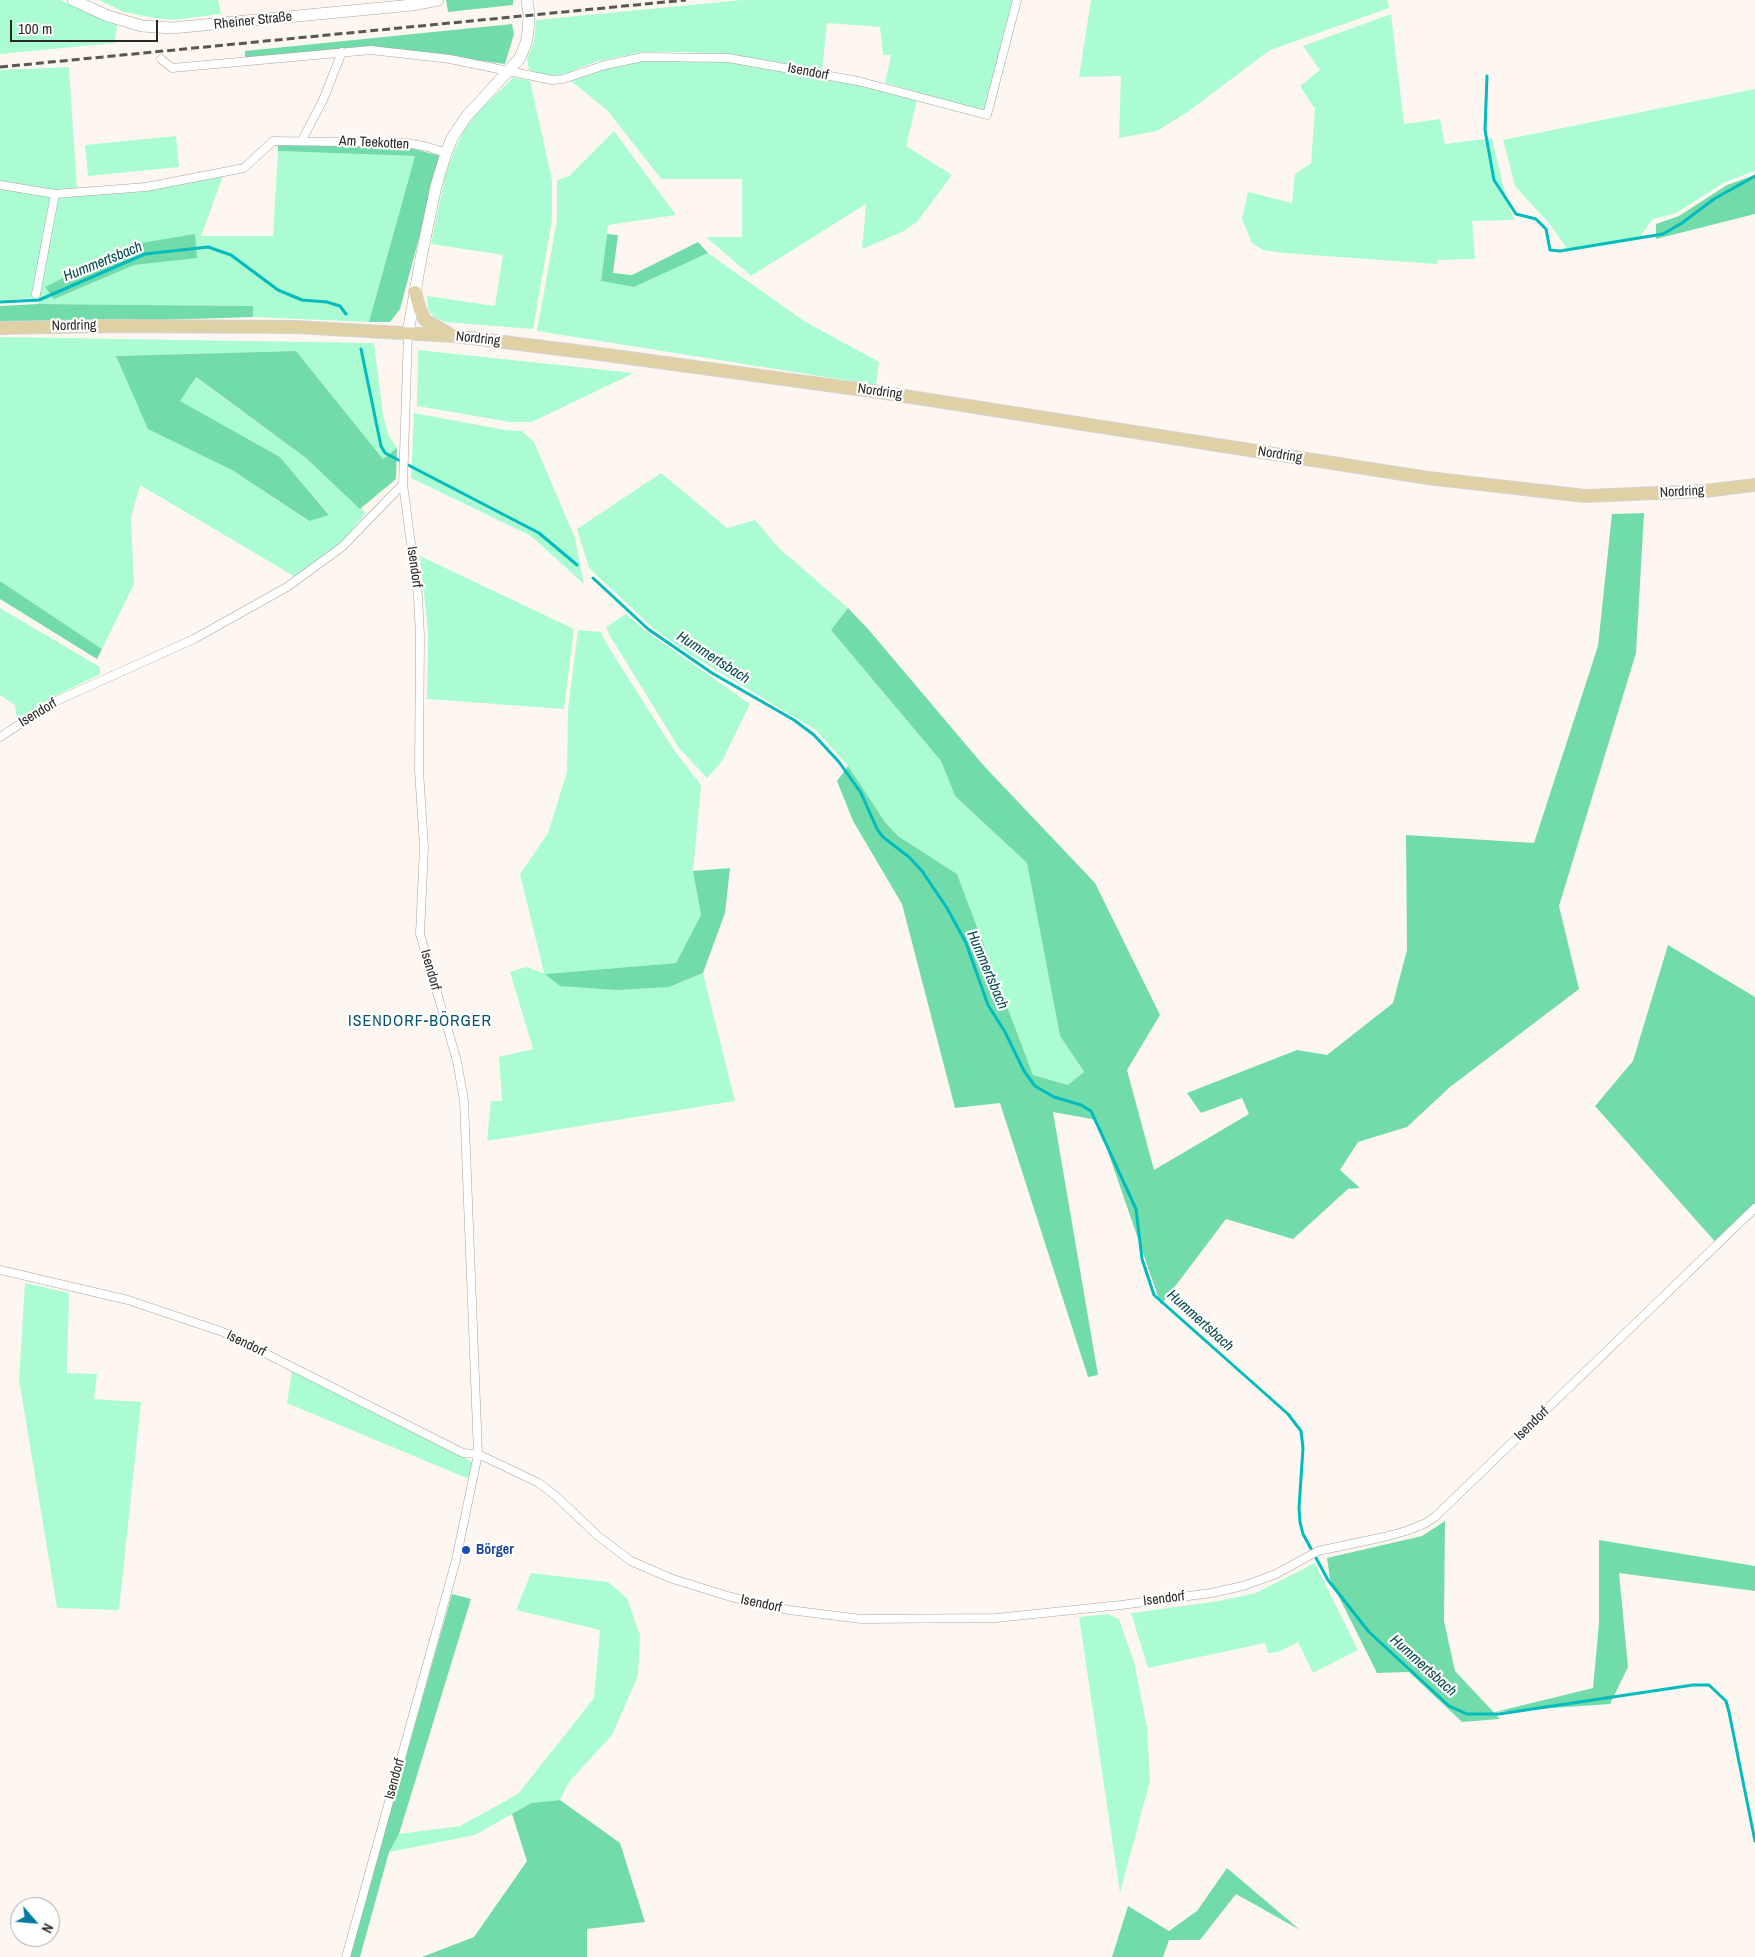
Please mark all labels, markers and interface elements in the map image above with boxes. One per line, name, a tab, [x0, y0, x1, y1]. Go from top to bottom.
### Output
street label: Rheiner Straße	[213, 9, 293, 33]
scale bar	[12, 10, 160, 42]
text: 100 m	[18, 18, 52, 39]
street label: Isendorf	[786, 60, 830, 84]
street label: Am Teekotten	[339, 133, 409, 153]
water label: Hummertsbach	[61, 238, 145, 286]
street label: Nordring	[52, 317, 96, 335]
street label: Nordring	[455, 328, 501, 350]
street label: Nordring	[857, 381, 903, 403]
street label: Nordring	[1257, 443, 1303, 467]
street label: Nordring	[1659, 482, 1705, 502]
street label: Isendorf	[403, 545, 425, 589]
water label: Hummertsbach	[673, 628, 753, 688]
street label: Isendorf	[16, 695, 60, 731]
water label: Hummertsbach	[962, 928, 1012, 1012]
street label: Isendorf	[416, 948, 444, 992]
district label: ISENDORF-BÖRGER	[346, 1012, 494, 1032]
water label: Hummertsbach	[1163, 1286, 1237, 1356]
street label: Isendorf	[224, 1327, 268, 1361]
street label: Isendorf	[1511, 1404, 1553, 1444]
place label: Börger	[476, 1542, 514, 1558]
marker: Börger	[460, 1544, 472, 1556]
street label: Isendorf	[1142, 1588, 1186, 1610]
street label: Isendorf	[739, 1591, 783, 1617]
water label: Hummertsbach	[1386, 1631, 1460, 1701]
street label: Isendorf	[382, 1757, 408, 1801]
north arrow	[10, 1897, 60, 1947]
text: N	[38, 1921, 57, 1936]

